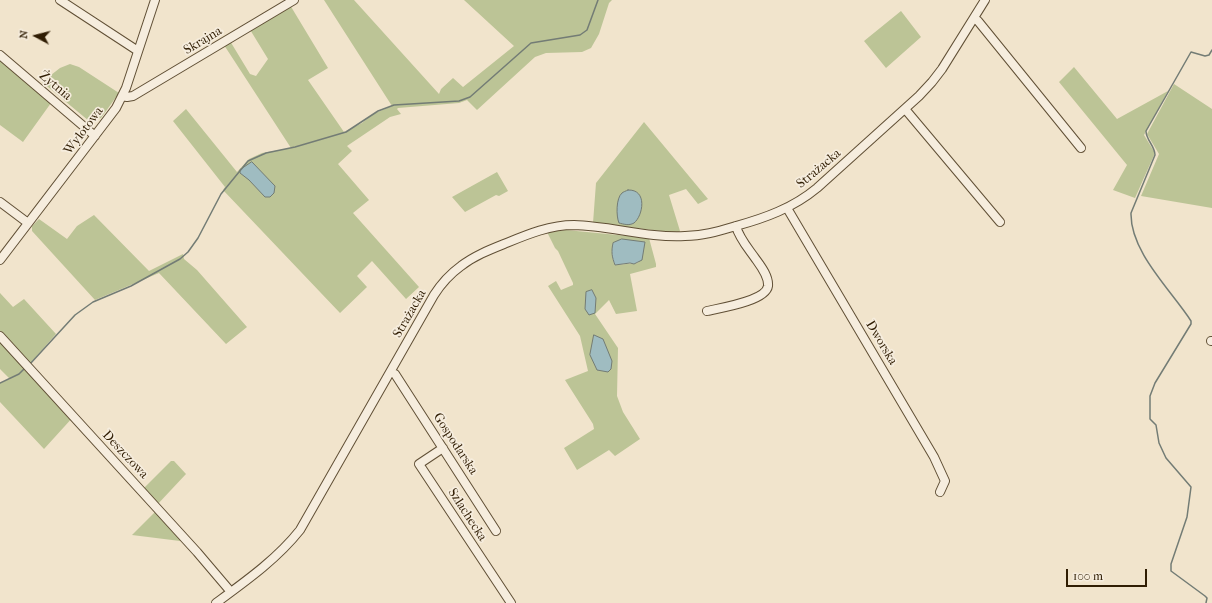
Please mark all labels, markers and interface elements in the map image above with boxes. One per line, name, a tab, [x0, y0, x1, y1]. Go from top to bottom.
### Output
north arrow	[16, 16, 56, 56]
street label: Skrajna	[181, 24, 225, 58]
text: N	[17, 30, 31, 39]
street label: Żytnia	[36, 68, 74, 104]
street label: Wylotowa	[61, 104, 107, 158]
street label: Strażacka	[794, 146, 844, 192]
street label: Strażacka	[390, 287, 430, 341]
street label: Dworska	[862, 318, 900, 368]
street label: Gospodarska	[429, 410, 481, 478]
street label: Deszczowa	[99, 428, 151, 482]
street label: Szlachecka	[444, 486, 490, 544]
scale bar	[1068, 561, 1149, 587]
text: 100 m	[1073, 569, 1103, 583]

